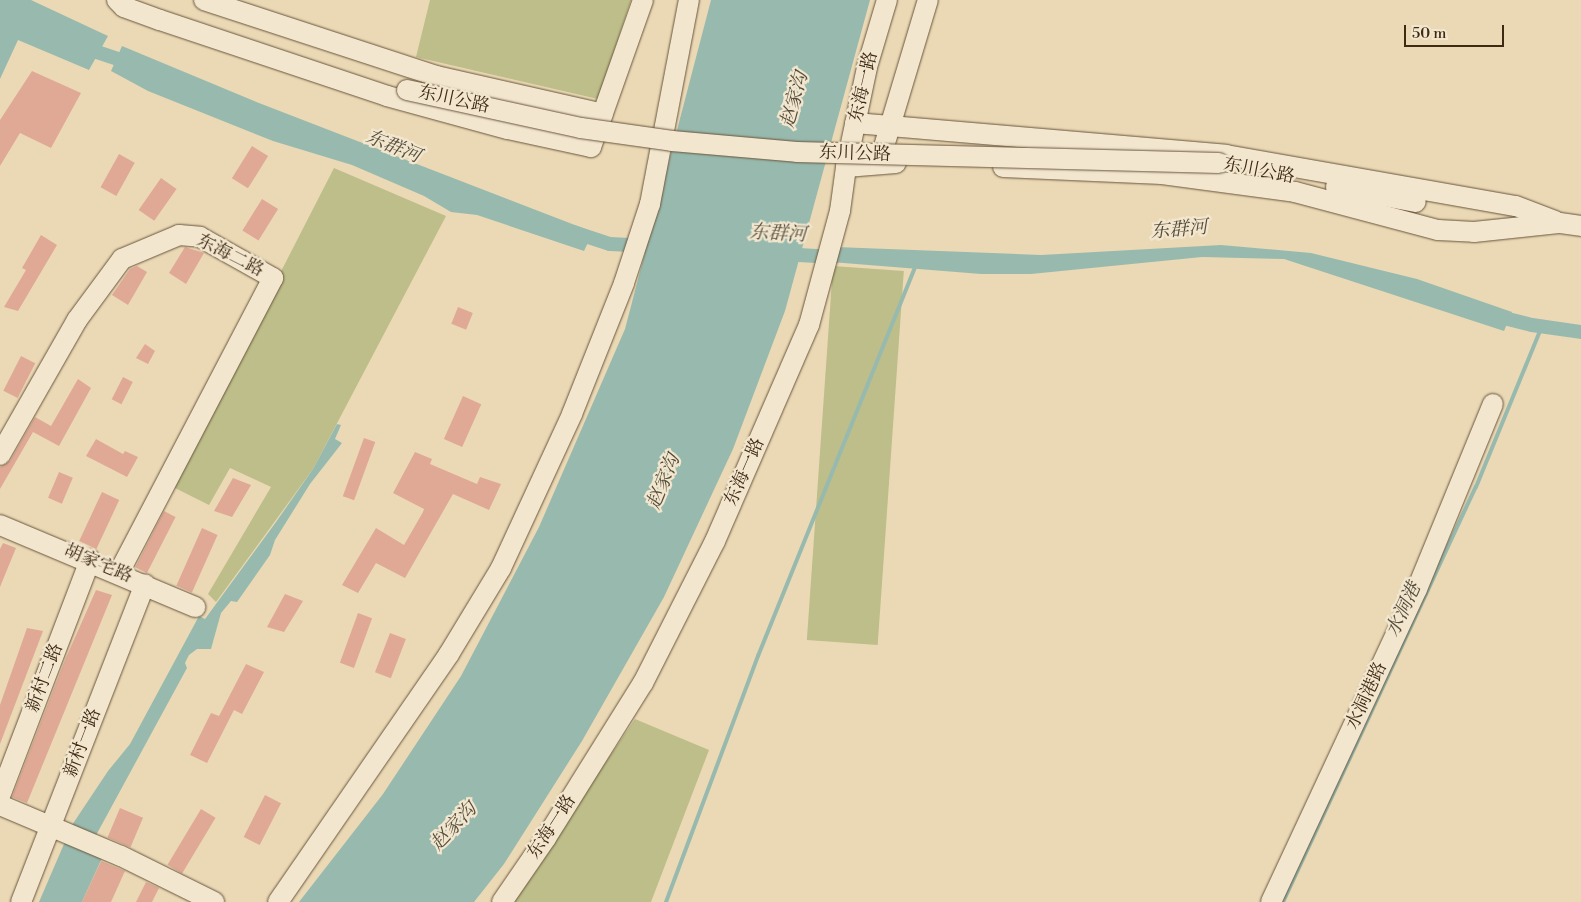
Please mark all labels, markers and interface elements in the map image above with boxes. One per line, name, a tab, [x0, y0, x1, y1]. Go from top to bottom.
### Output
scale bar	[1406, 15, 1506, 47]
text: 50 m	[1412, 24, 1446, 43]
street label: 东海一路	[845, 49, 883, 125]
water label: 赵家沟	[777, 70, 813, 130]
street label: 东川公路	[417, 82, 491, 118]
water label: 东群河	[362, 126, 424, 168]
street label: 东川公路	[819, 142, 891, 166]
street label: 东川公路	[1222, 154, 1296, 188]
water label: 东群河	[1150, 216, 1208, 244]
water label: 东群河	[749, 221, 807, 247]
street label: 东海二路	[193, 230, 267, 282]
street label: 东海一路	[720, 435, 770, 509]
water label: 赵家沟	[643, 451, 685, 513]
street label: 胡家宅路	[61, 540, 135, 588]
water label: 水洞港	[1382, 579, 1426, 641]
street label: 新村二路	[22, 641, 68, 715]
street label: 水洞港路	[1342, 659, 1392, 733]
street label: 新村一路	[60, 706, 106, 780]
street label: 东海一路	[523, 791, 581, 863]
water label: 赵家沟	[426, 798, 482, 856]

